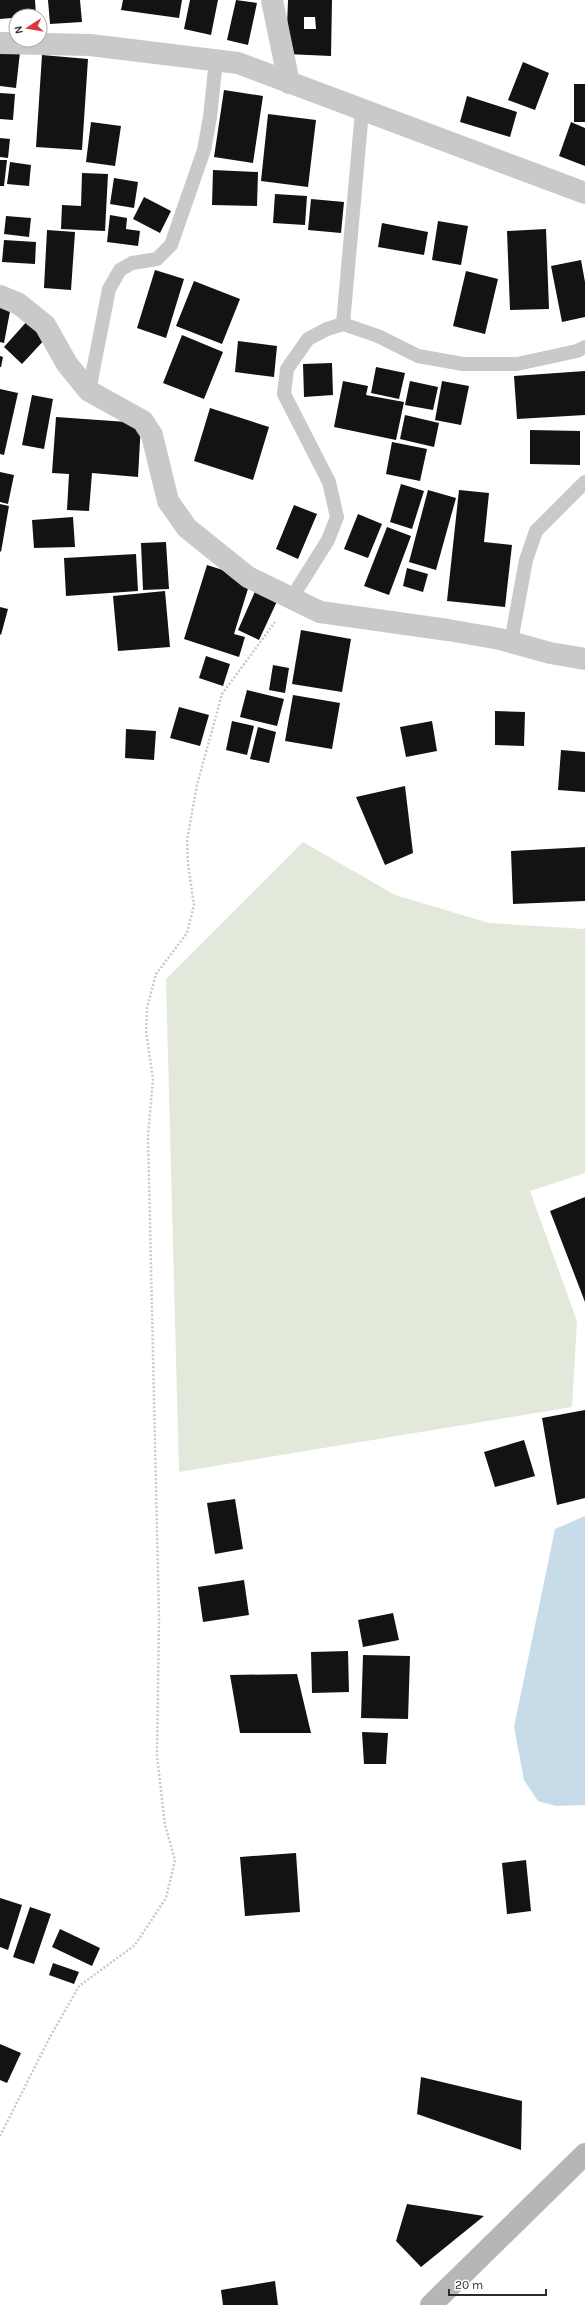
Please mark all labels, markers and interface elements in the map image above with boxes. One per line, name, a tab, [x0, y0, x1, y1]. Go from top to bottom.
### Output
north arrow	[8, 8, 48, 48]
text: N	[12, 25, 26, 35]
scale bar	[449, 2271, 546, 2297]
text: 20 m	[455, 2278, 483, 2292]

